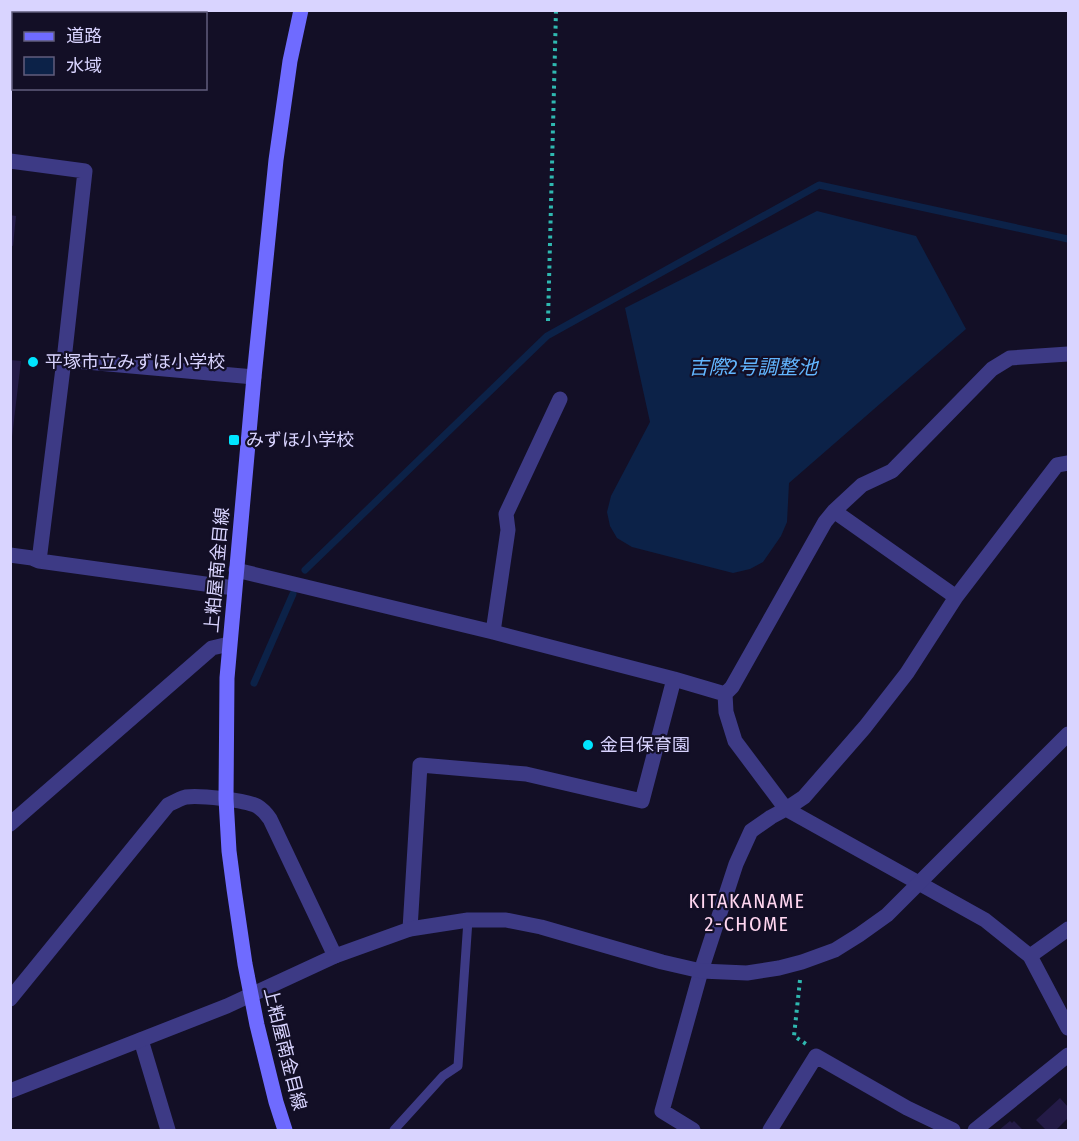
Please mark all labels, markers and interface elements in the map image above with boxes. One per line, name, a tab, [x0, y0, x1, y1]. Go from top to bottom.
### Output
legend	[12, 12, 207, 90]
text: 道路	[66, 25, 102, 47]
text: 水域	[66, 55, 102, 77]
place label: 平塚市立みずほ小学校	[45, 351, 225, 373]
marker: 平塚市立みずほ小学校	[26, 355, 40, 369]
water label: 吉際2号調整池	[689, 355, 819, 379]
place label: みずほ小学校	[246, 429, 354, 451]
marker: みずほ小学校	[227, 433, 241, 447]
street label: 上粕屋南金目線	[201, 506, 233, 634]
place label: 金目保育園	[600, 734, 690, 756]
marker: 金目保育園	[581, 738, 595, 752]
district label: KITAKANAME 2-CHOME	[689, 889, 805, 936]
street label: 上粕屋南金目線	[259, 985, 311, 1113]

